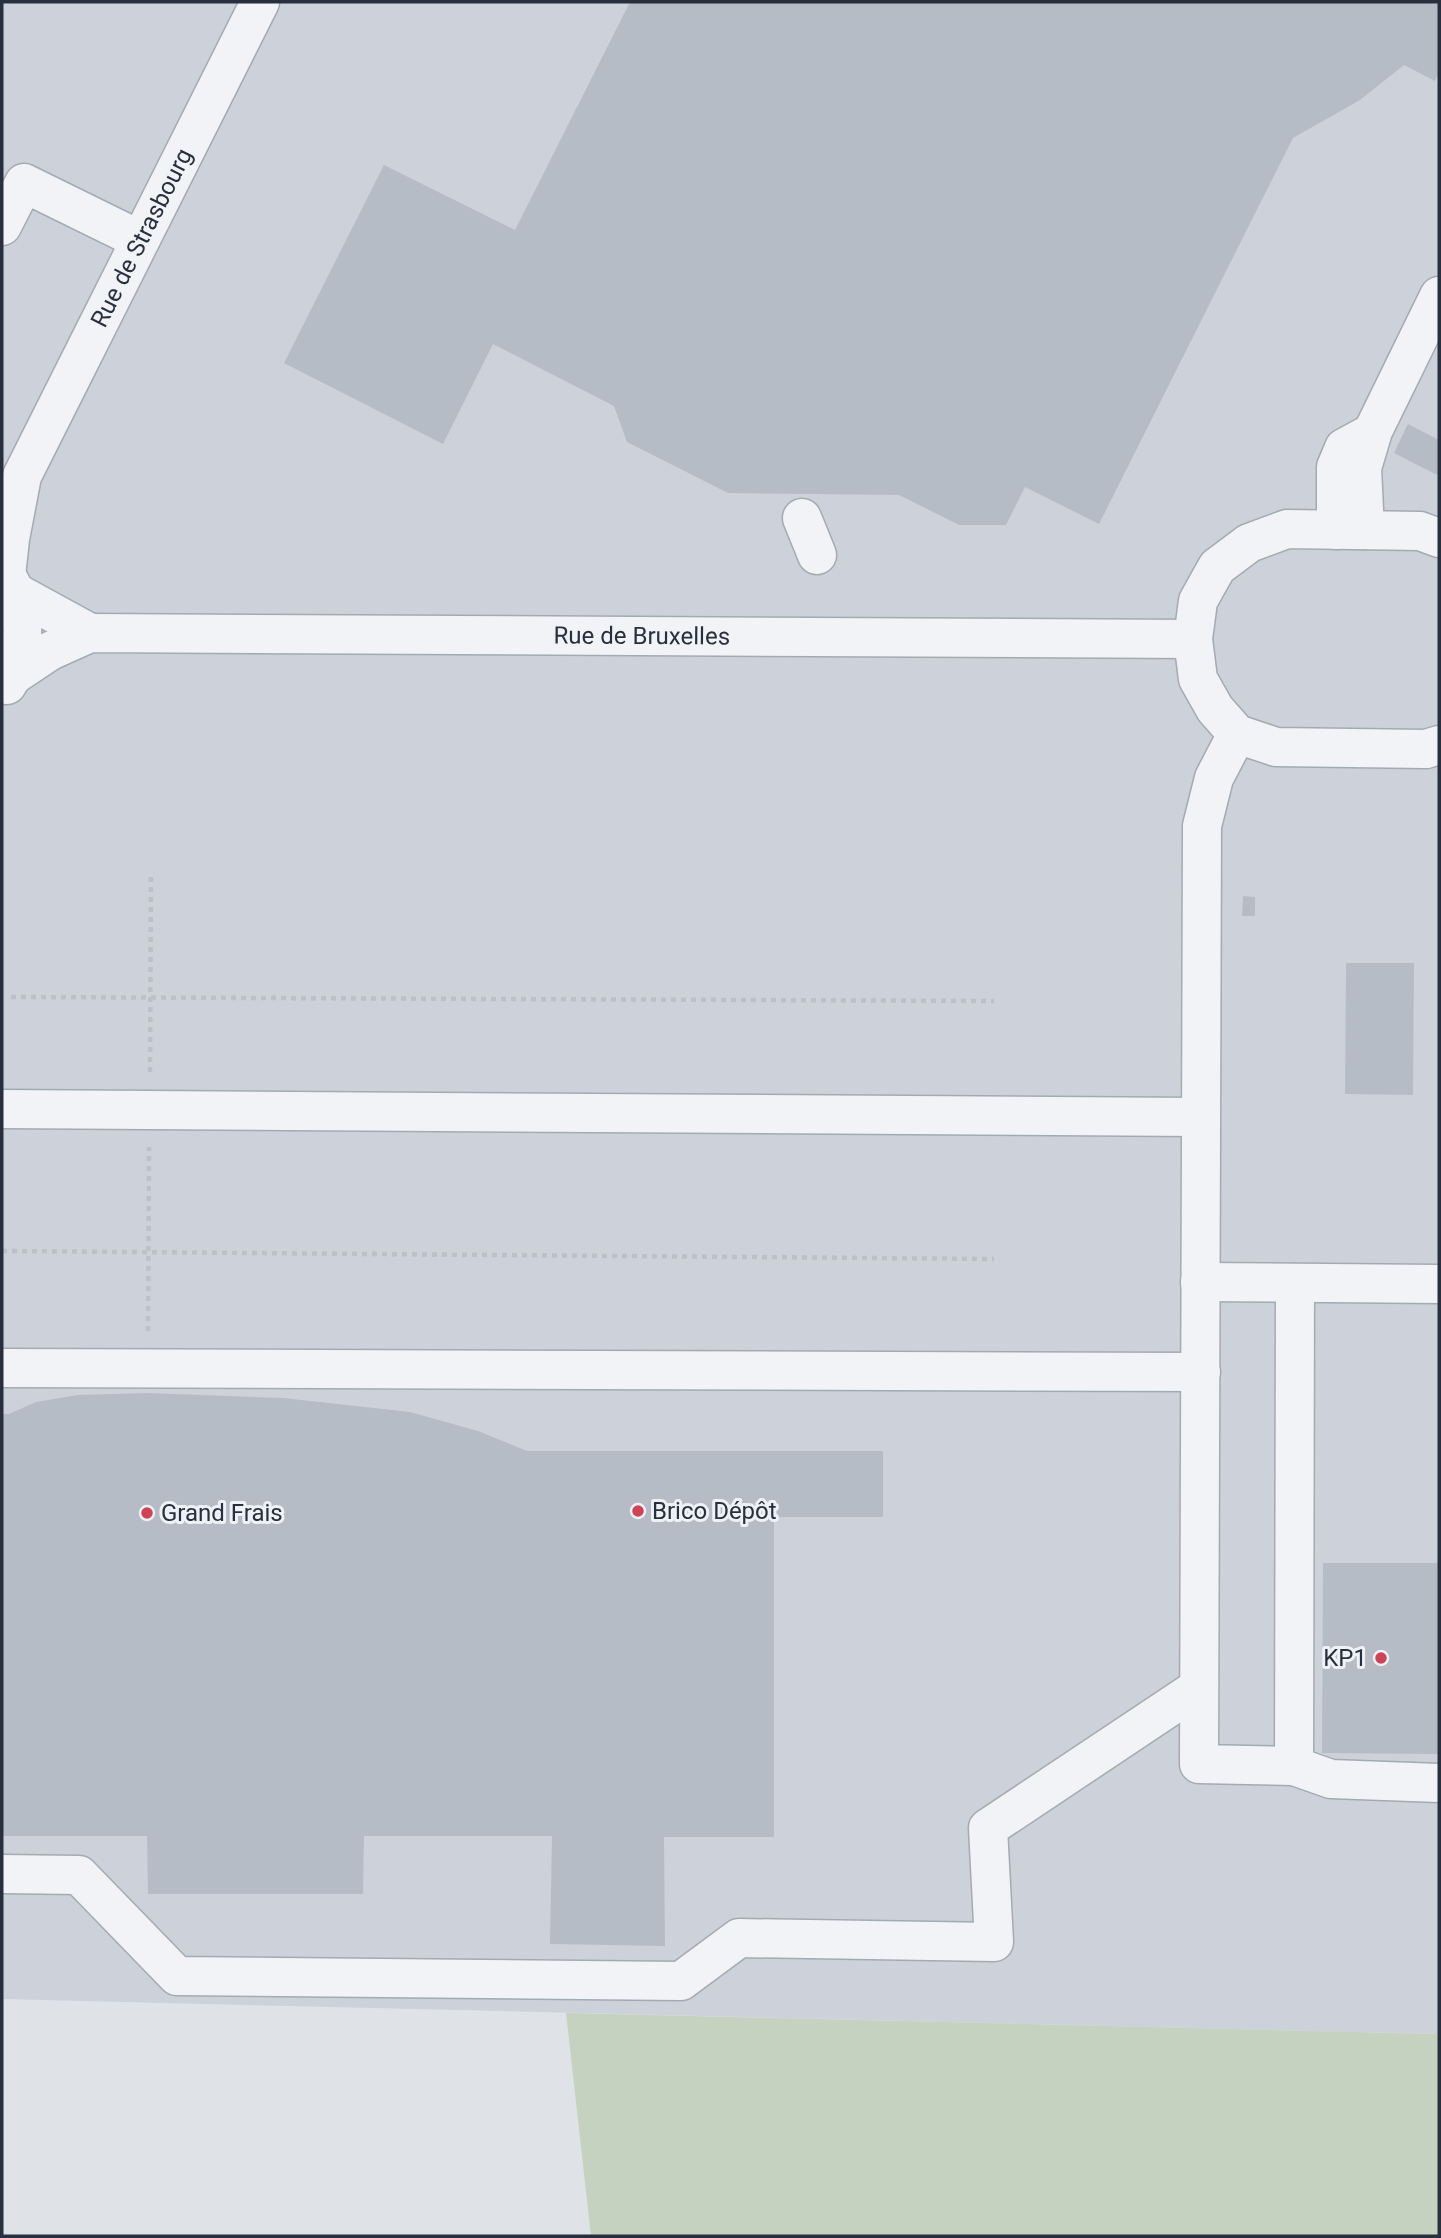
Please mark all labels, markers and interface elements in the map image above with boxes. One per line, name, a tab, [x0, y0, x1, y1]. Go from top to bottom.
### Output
street label: Rue de Strasbourg	[85, 144, 198, 332]
street label: Rue de Bruxelles	[554, 622, 730, 650]
place label: Brico Dépôt	[652, 1497, 777, 1525]
place label: Grand Frais	[161, 1499, 283, 1527]
marker: Brico Dépôt	[630, 1503, 646, 1519]
marker: Grand Frais	[139, 1505, 155, 1521]
place label: KP1	[1323, 1644, 1367, 1672]
marker: KP1	[1373, 1650, 1389, 1666]

